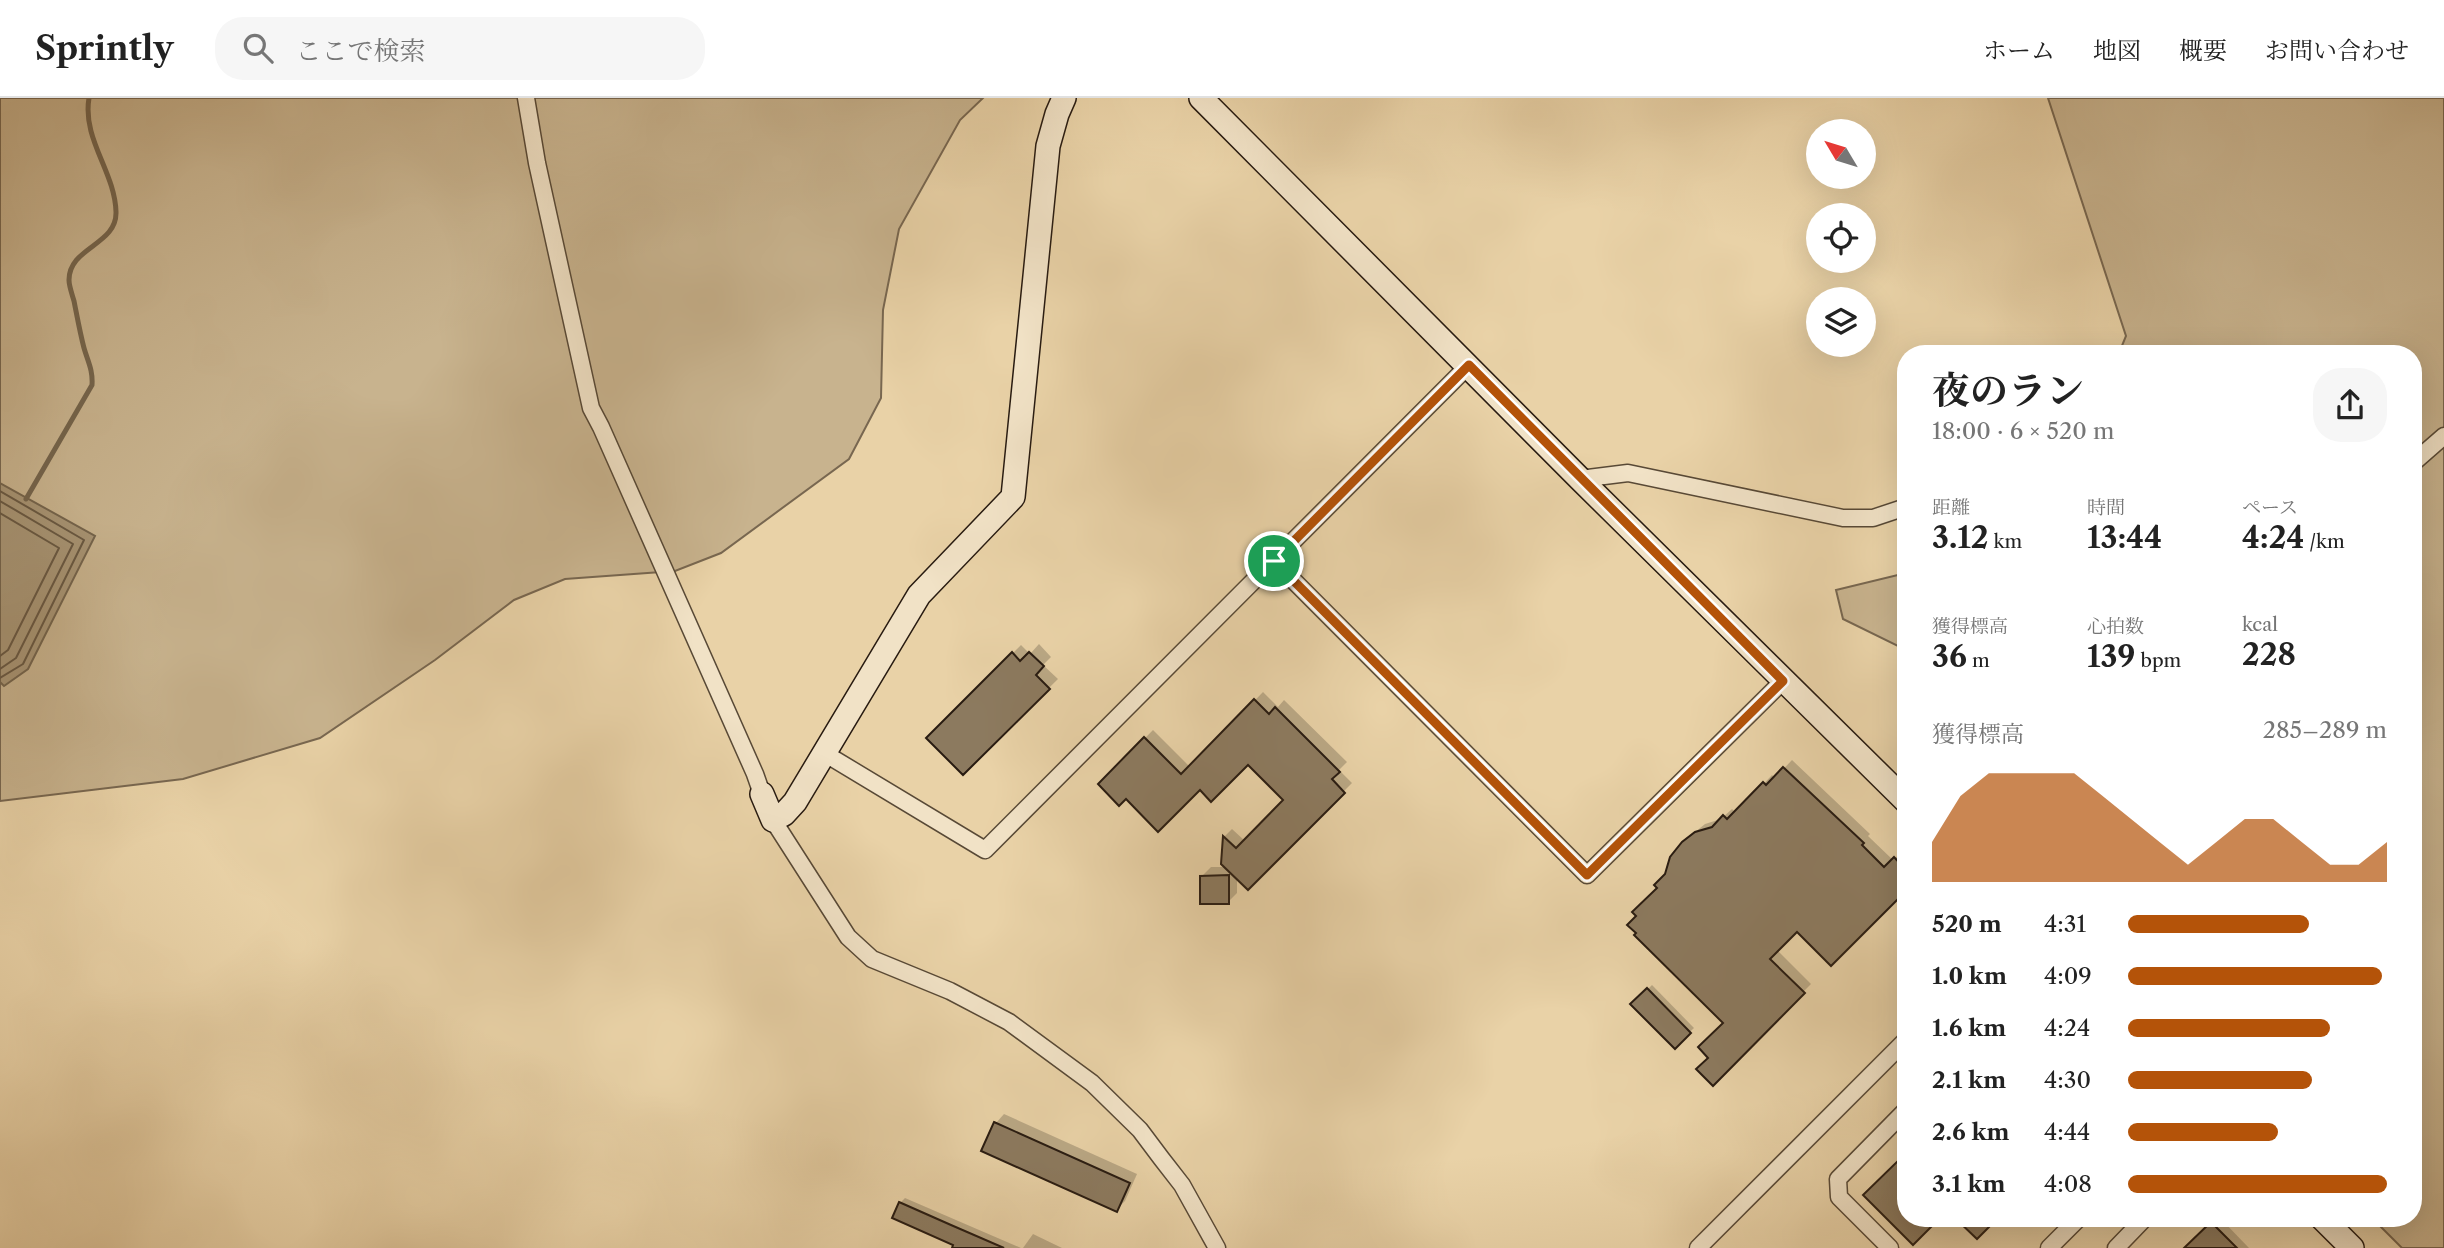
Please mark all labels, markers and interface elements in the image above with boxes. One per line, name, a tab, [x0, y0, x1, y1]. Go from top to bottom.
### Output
search box	[215, 17, 705, 80]
text: Sprintly	[35, 28, 173, 69]
icon: search	[239, 29, 277, 67]
text: ここで検索	[295, 35, 425, 67]
text: ホーム	[1983, 36, 2055, 65]
text: 地図	[2093, 36, 2141, 65]
text: 概要	[2179, 36, 2227, 65]
text: お問い合わせ	[2265, 36, 2409, 65]
north arrow	[1806, 119, 1876, 189]
map controls	[1806, 119, 1876, 357]
button: locate	[1806, 203, 1876, 273]
button: layers	[1806, 287, 1876, 357]
text: 夜のラン	[1932, 367, 2084, 414]
button: share	[2313, 368, 2387, 442]
text: 18:00 · 6 × 520 m	[1932, 417, 2114, 445]
text: 距離	[1932, 496, 1970, 519]
text: 時間	[2087, 496, 2125, 519]
text: ペース	[2242, 496, 2298, 519]
text: 3.12	[1932, 519, 1988, 556]
text: 13:44	[2087, 519, 2162, 556]
text: 4:24	[2242, 519, 2304, 556]
text: km	[1988, 530, 2022, 553]
text: /km	[2304, 530, 2345, 553]
pin	[1244, 531, 1304, 591]
icon: arrive	[1255, 542, 1293, 580]
text: kcal	[2242, 613, 2278, 636]
text: 獲得標高	[1932, 615, 2008, 638]
text: 心拍数	[2087, 615, 2144, 638]
text: 228	[2242, 636, 2296, 673]
text: 36	[1932, 638, 1967, 675]
text: 139	[2087, 638, 2135, 675]
text: m	[1967, 649, 1990, 672]
text: bpm	[2135, 649, 2181, 672]
text: 285–289 m	[2263, 716, 2387, 744]
text: 獲得標高	[1932, 720, 2024, 748]
text: 520 m	[1932, 910, 2002, 938]
text: 4:31	[2044, 910, 2086, 938]
text: 1.0 km	[1932, 962, 2007, 990]
text: 4:09	[2044, 962, 2092, 990]
text: 1.6 km	[1932, 1014, 2006, 1042]
text: 4:24	[2044, 1014, 2090, 1042]
text: 2.1 km	[1932, 1066, 2006, 1094]
text: 4:30	[2044, 1066, 2091, 1094]
text: 2.6 km	[1932, 1118, 2010, 1146]
text: 4:44	[2044, 1118, 2090, 1146]
text: 3.1 km	[1932, 1170, 2006, 1198]
text: 4:08	[2044, 1170, 2092, 1198]

